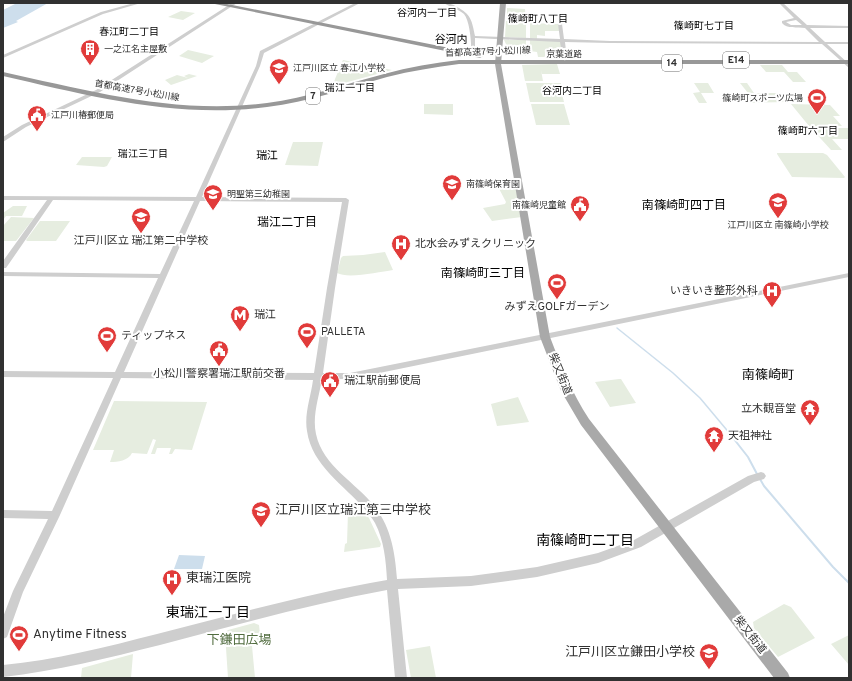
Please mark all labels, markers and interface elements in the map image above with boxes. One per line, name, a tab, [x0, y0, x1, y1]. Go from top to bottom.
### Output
district label: 谷河内一丁目	[397, 7, 457, 20]
district label: 篠崎町八丁目	[508, 13, 568, 26]
district label: 篠崎町七丁目	[674, 20, 734, 33]
district label: 春江町二丁目	[99, 26, 159, 39]
district label: 谷河内	[435, 33, 468, 47]
building icon: 一之江名主屋敷	[79, 38, 101, 66]
place label: 一之江名主屋敷	[104, 43, 167, 55]
street label: 首都高速7号小松川線	[445, 45, 532, 59]
street label: 京葉道路	[546, 49, 582, 60]
road number: E14	[723, 52, 749, 68]
road number: 14	[662, 55, 682, 71]
school or university icon: 江戸川区立 春江小学校	[268, 57, 290, 85]
place label: 江戸川区立 春江小学校	[293, 63, 385, 74]
street label: 首都高速7号小松川線	[94, 78, 181, 104]
district label: 瑞江一丁目	[325, 82, 375, 95]
district label: 谷河内二丁目	[542, 85, 602, 98]
sports icon: 篠崎町スポーツ広場	[806, 87, 828, 115]
road number: 7	[306, 88, 320, 104]
place label: 篠崎町スポーツ広場	[722, 93, 803, 104]
public building icon: 江戸川椿郵便局	[26, 104, 48, 132]
place label: 江戸川椿郵便局	[51, 110, 114, 121]
district label: 篠崎町六丁目	[778, 125, 838, 138]
district label: 瑞江三丁目	[118, 148, 168, 161]
district label: 瑞江	[256, 149, 278, 163]
school or university icon: 南篠崎保育園	[441, 173, 463, 201]
place label: 南篠崎保育園	[466, 179, 520, 190]
school or university icon: 明聖第三幼稚園	[202, 183, 224, 211]
place label: 明聖第三幼稚園	[227, 189, 290, 200]
school or university icon: 江戸川区立 南篠崎小学校	[767, 191, 789, 219]
public building icon: 南篠崎児童館	[569, 194, 591, 222]
district label: 南篠崎町四丁目	[642, 198, 726, 214]
place label: 南篠崎児童館	[512, 200, 566, 211]
school or university icon: 江戸川区立 瑞江第二中学校	[130, 206, 152, 234]
district label: 瑞江二丁目	[257, 215, 317, 231]
place label: 江戸川区立 南篠崎小学校	[727, 220, 829, 231]
hospital icon: 北水会みずえクリニック	[390, 233, 412, 261]
place label: 江戸川区立 瑞江第二中学校	[74, 234, 208, 248]
place label: 北水会みずえクリニック	[415, 237, 536, 251]
district label: 南篠崎町三丁目	[441, 266, 525, 282]
sports icon: みずえGOLFガーデン	[546, 272, 568, 300]
hospital icon: いきいき整形外科	[761, 280, 783, 308]
place label: いきいき整形外科	[670, 284, 758, 298]
place label: みずえGOLFガーデン	[505, 300, 609, 314]
metro station icon: 瑞江	[229, 304, 251, 332]
place label: 瑞江	[254, 308, 276, 322]
sports icon: PALLETA	[296, 321, 318, 349]
sports icon: ティップネス	[96, 325, 118, 353]
place label: PALLETA	[321, 325, 366, 339]
place label: ティップネス	[121, 329, 186, 343]
public building icon: 小松川警察署瑞江駅前交番	[208, 339, 230, 367]
street label: 柴又街道	[545, 351, 575, 397]
place label: 小松川警察署瑞江駅前交番	[153, 367, 285, 381]
district label: 南篠崎町	[742, 368, 794, 384]
public building icon: 瑞江駅前郵便局	[319, 370, 341, 398]
place label: 瑞江駅前郵便局	[344, 374, 421, 388]
temple icon: 立木観音堂	[799, 398, 821, 426]
place label: 立木観音堂	[741, 402, 796, 416]
temple icon: 天祖神社	[703, 425, 725, 453]
place label: 天祖神社	[728, 429, 772, 443]
school or university icon: 江戸川区立瑞江第三中学校	[250, 500, 272, 528]
place label: 江戸川区立瑞江第三中学校	[275, 502, 431, 519]
district label: 南篠崎町二丁目	[536, 532, 634, 550]
hospital icon: 東瑞江医院	[161, 568, 183, 596]
place label: 東瑞江医院	[186, 571, 251, 587]
district label: 東瑞江一丁目	[166, 605, 250, 622]
street label: 柴又街道	[731, 613, 769, 657]
sports icon: Anytime Fitness	[8, 624, 30, 652]
place label: Anytime Fitness	[33, 627, 127, 643]
park label: 下鎌田広場	[206, 632, 272, 649]
school or university icon: 江戸川区立鎌田小学校	[698, 642, 720, 670]
place label: 江戸川区立鎌田小学校	[565, 644, 695, 661]

